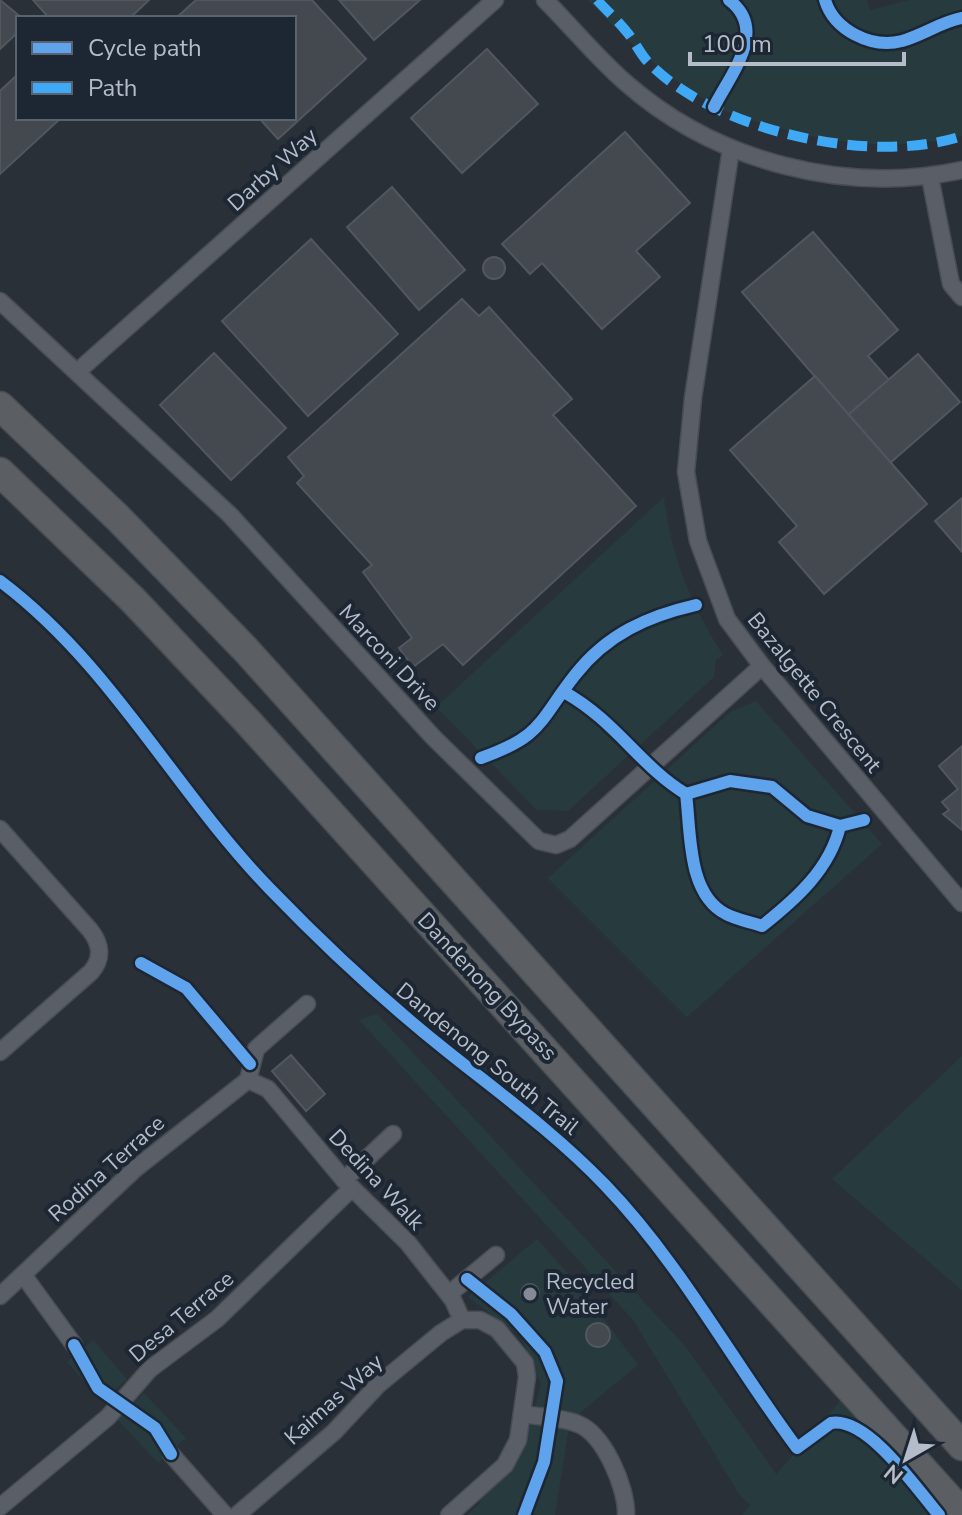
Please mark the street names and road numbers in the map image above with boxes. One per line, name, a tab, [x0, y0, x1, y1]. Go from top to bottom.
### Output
street label: Darby Way	[221, 121, 325, 218]
street label: Marconi Drive	[332, 598, 447, 718]
street label: Bazalgette Crescent	[740, 606, 888, 779]
street label: Dandenong Bypass	[411, 906, 564, 1067]
street label: Dandenong South Trail	[390, 976, 586, 1142]
street label: Rodina Terrace	[42, 1109, 171, 1229]
street label: Dedina Walk	[322, 1123, 432, 1237]
street label: Desa Terrace	[123, 1264, 240, 1369]
street label: Kaimas Way	[278, 1347, 390, 1452]

